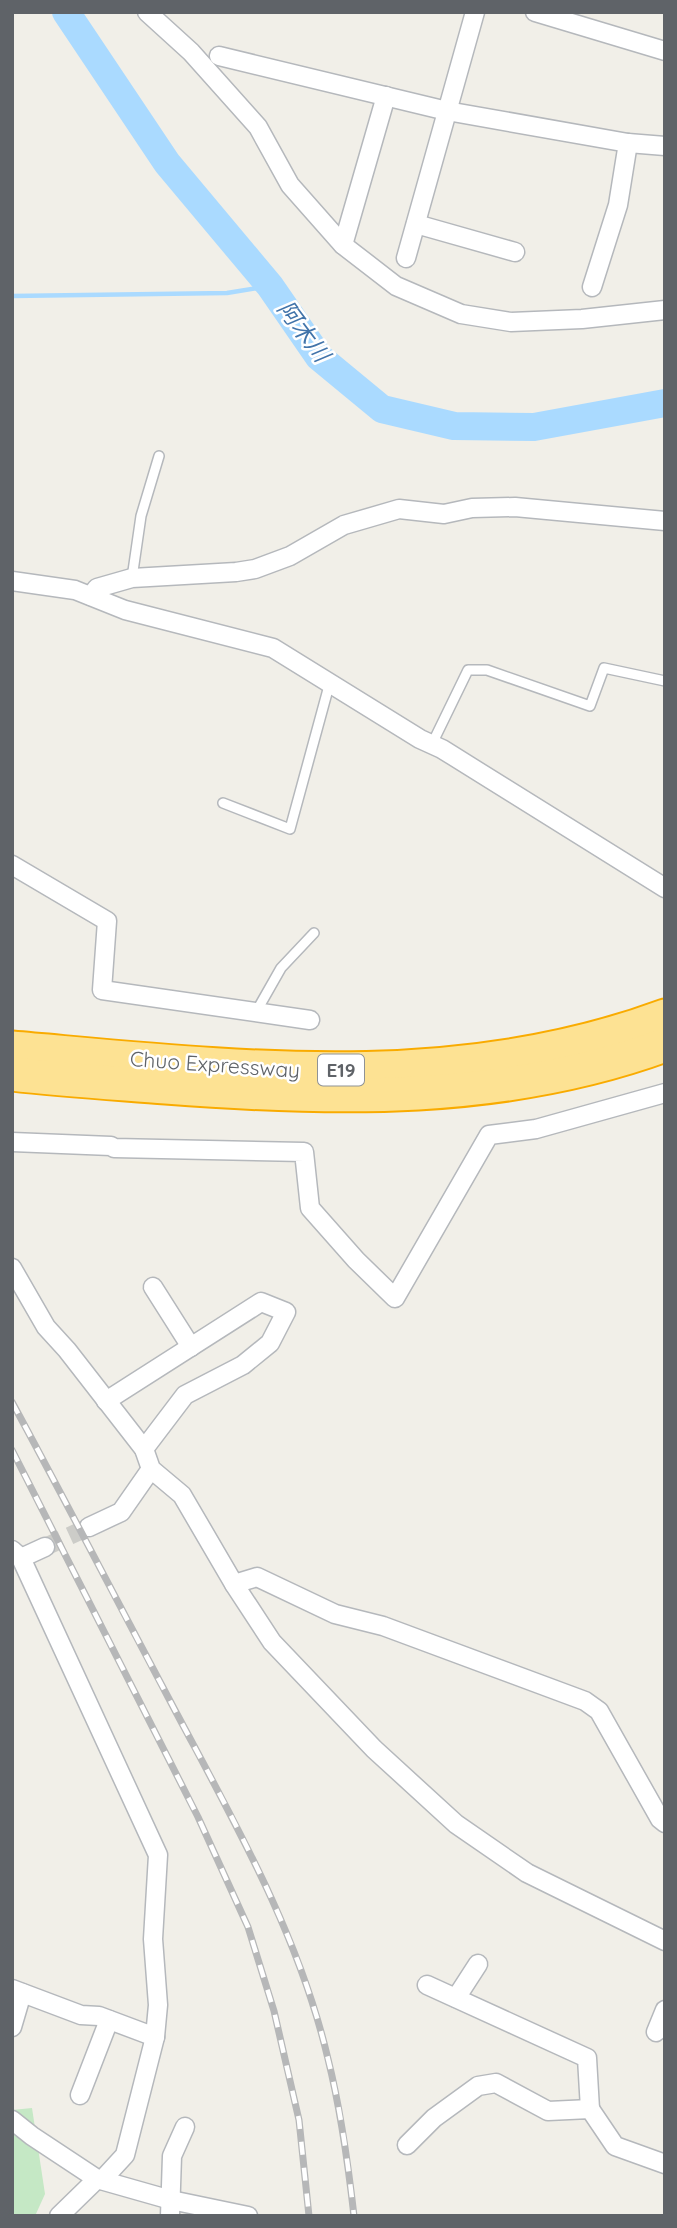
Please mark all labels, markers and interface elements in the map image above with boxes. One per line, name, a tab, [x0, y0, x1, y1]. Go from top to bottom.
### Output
water label: 阿木川	[272, 295, 338, 370]
street label: Chuo Expressway	[129, 1045, 301, 1083]
road number: E19	[318, 1054, 364, 1086]

